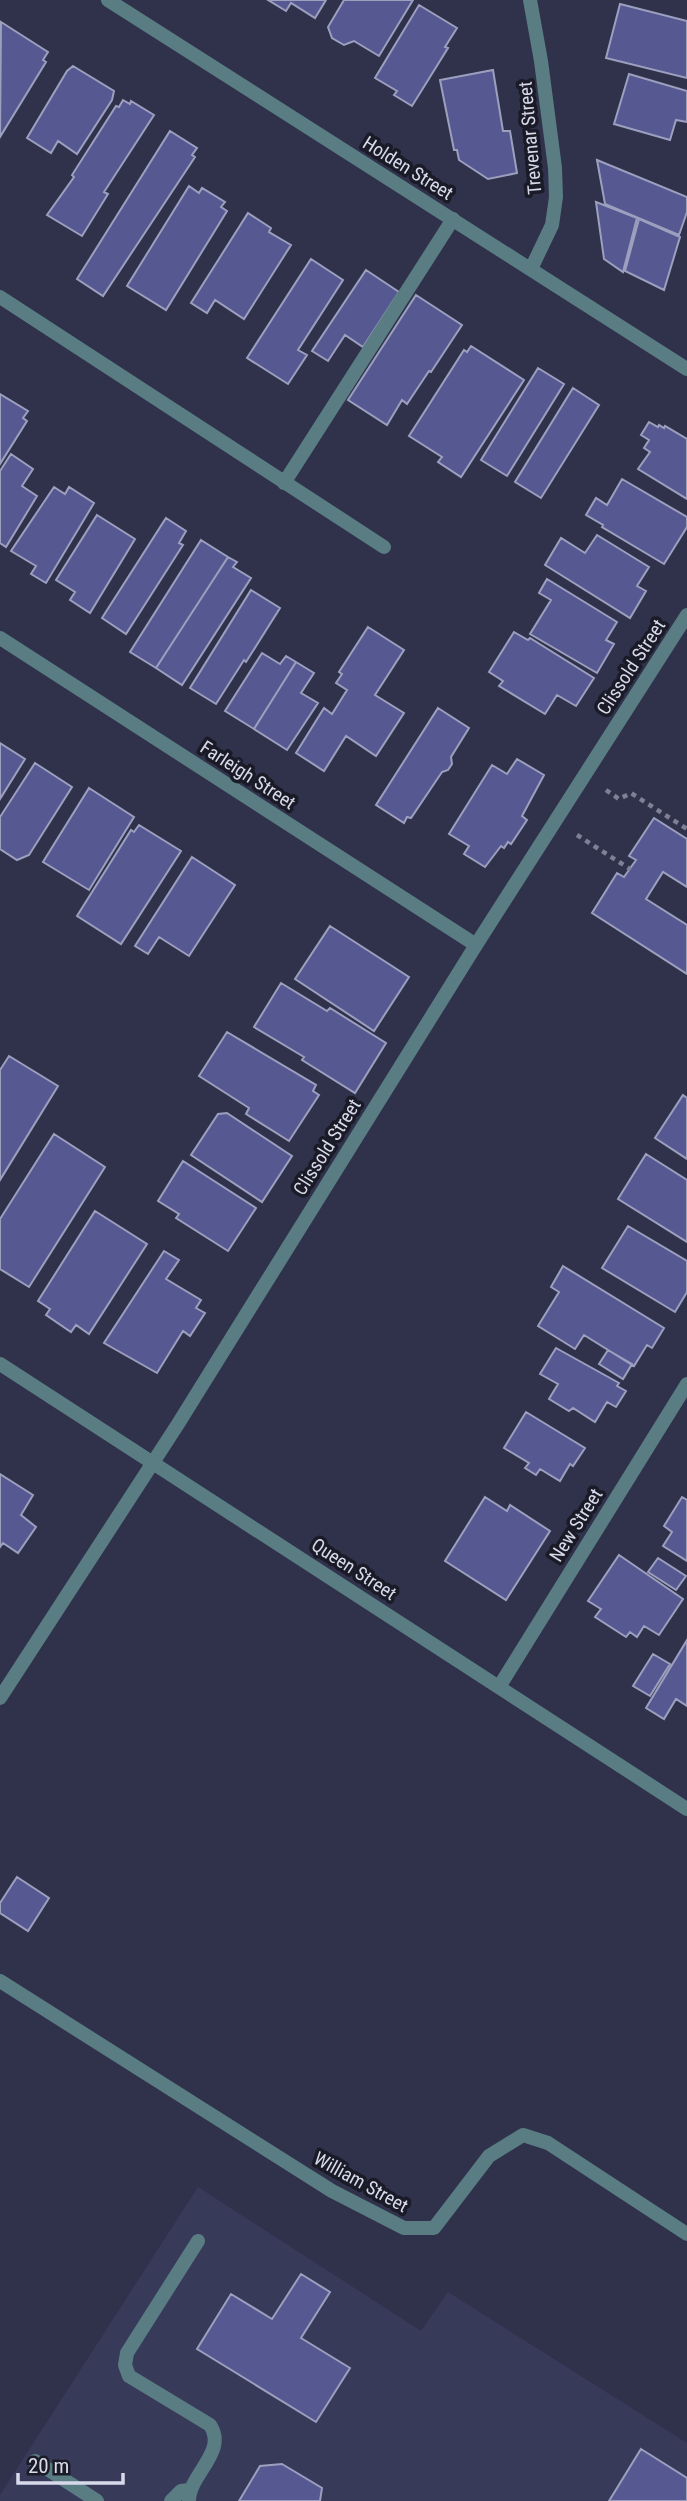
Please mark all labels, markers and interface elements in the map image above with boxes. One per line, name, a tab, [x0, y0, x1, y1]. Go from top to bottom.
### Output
street label: Trevenar Street	[514, 80, 546, 196]
street label: Holden Street	[359, 131, 457, 205]
street label: Clissold Street	[592, 615, 670, 719]
street label: Farleigh Street	[196, 736, 300, 814]
street label: Clissold Street	[288, 1095, 366, 1199]
street label: New Street	[545, 1484, 607, 1566]
street label: Queen Street	[307, 1533, 401, 1605]
street label: William Street	[310, 2147, 412, 2217]
scale bar	[18, 2442, 122, 2486]
text: 20 m	[28, 2454, 69, 2478]

